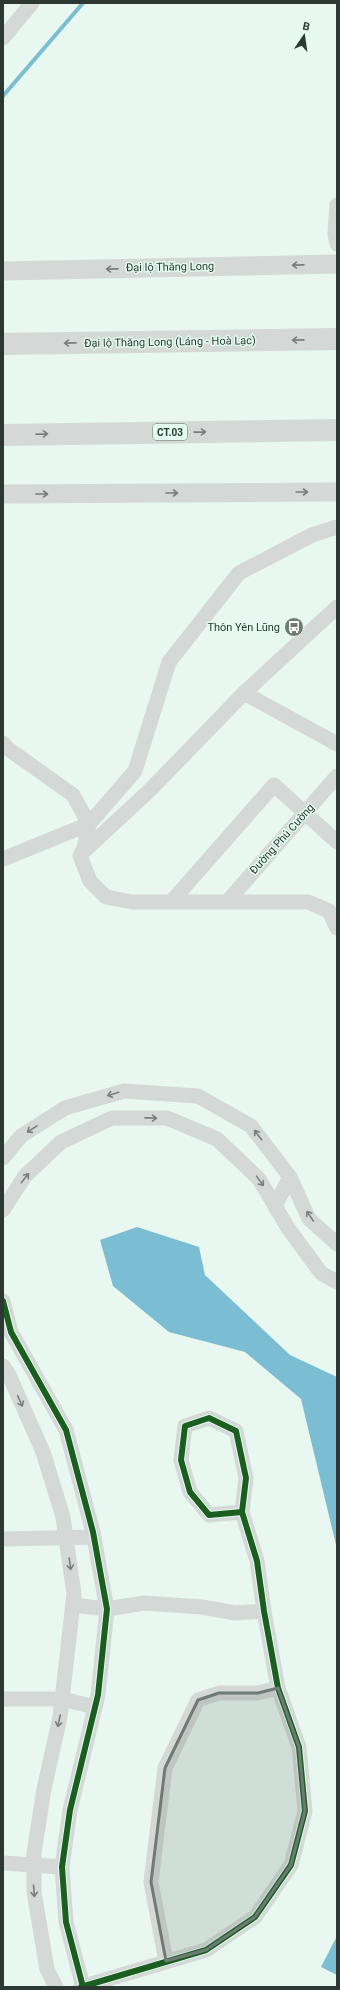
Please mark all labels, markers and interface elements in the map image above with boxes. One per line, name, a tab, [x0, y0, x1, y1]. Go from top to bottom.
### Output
north arrow	[284, 16, 324, 56]
text: B	[301, 20, 311, 34]
street label: Đại lộ Thăng Long	[126, 260, 214, 274]
one-way arrow	[292, 261, 305, 269]
one-way arrow	[106, 265, 119, 272]
street label: Đại lộ Thăng Long (Láng - Hoà Lạc)	[84, 334, 256, 350]
one-way arrow	[292, 336, 305, 344]
one-way arrow	[64, 339, 77, 347]
road number: CT.03	[153, 424, 187, 440]
one-way arrow	[193, 428, 206, 436]
one-way arrow	[35, 430, 48, 438]
one-way arrow	[295, 488, 308, 496]
one-way arrow	[165, 489, 178, 497]
one-way arrow	[35, 490, 48, 498]
bus stop icon: Thôn Yên Lũng	[283, 616, 305, 638]
place label: Thôn Yên Lũng	[207, 621, 280, 634]
street label: Đường Phú Cường	[247, 801, 317, 877]
one-way arrow	[106, 1091, 119, 1098]
one-way arrow	[144, 1114, 157, 1122]
one-way arrow	[27, 1125, 38, 1133]
one-way arrow	[254, 1129, 262, 1140]
one-way arrow	[21, 1172, 29, 1183]
one-way arrow	[256, 1175, 264, 1186]
one-way arrow	[305, 1211, 314, 1222]
one-way arrow	[17, 1394, 24, 1406]
one-way arrow	[66, 1557, 74, 1570]
one-way arrow	[55, 1714, 63, 1727]
one-way arrow	[31, 1884, 38, 1897]

